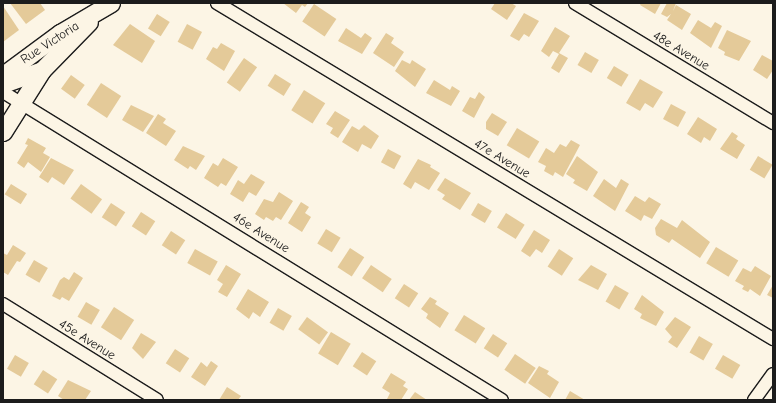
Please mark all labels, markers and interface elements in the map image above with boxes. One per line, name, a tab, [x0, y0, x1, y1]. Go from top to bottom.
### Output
street label: Rue Victoria	[18, 18, 82, 68]
street label: 48e Avenue	[650, 28, 712, 74]
street label: 47e Avenue	[471, 136, 533, 182]
street label: 46e Avenue	[230, 209, 292, 257]
street label: 45e Avenue	[56, 316, 118, 364]

